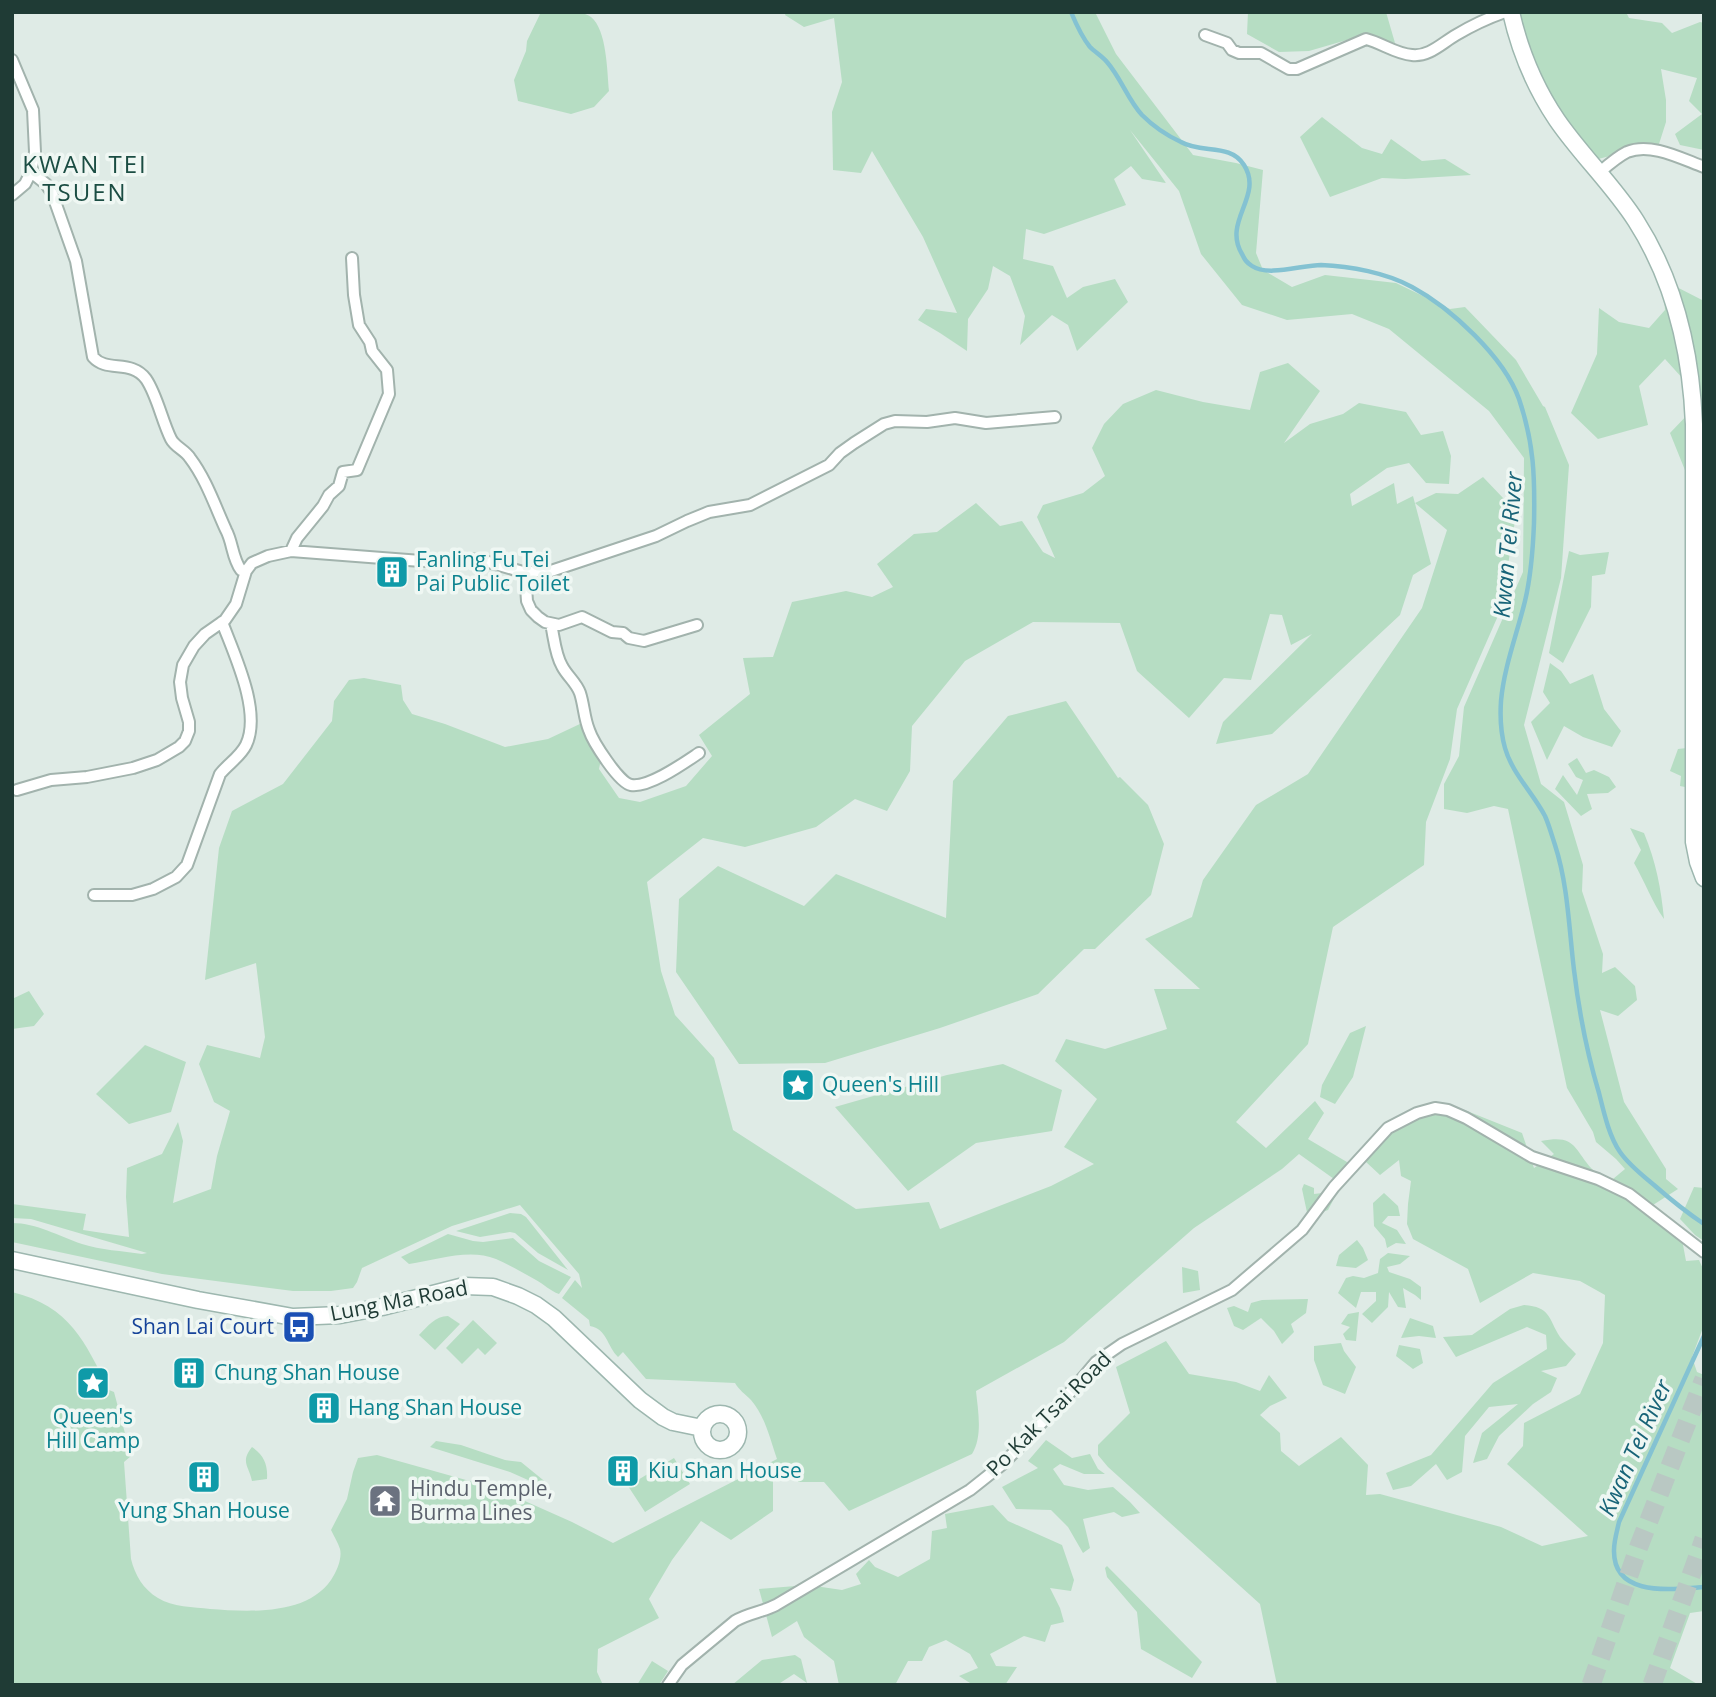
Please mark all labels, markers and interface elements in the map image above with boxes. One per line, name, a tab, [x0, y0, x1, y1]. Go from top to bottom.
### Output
district label: KWAN TEI TSUEN	[22, 147, 148, 208]
water label: Kwan Tei River	[1485, 470, 1529, 619]
place label: Fanling Fu Tei Pai Public Toilet	[416, 545, 570, 597]
building icon: Fanling Fu Tei Pai Public Toilet	[373, 553, 411, 591]
place icon: Queen's Hill	[779, 1066, 817, 1104]
place label: Queen's Hill	[822, 1070, 939, 1098]
street label: Lung Ma Road	[328, 1273, 470, 1327]
bus stop icon: Shan Lai Court	[280, 1308, 318, 1346]
place label: Shan Lai Court	[131, 1312, 274, 1340]
street label: Po Kak Tsai Road	[980, 1345, 1117, 1482]
building icon: Chung Shan House	[170, 1354, 208, 1392]
place label: Chung Shan House	[214, 1358, 400, 1386]
place icon: Queen's Hill Camp	[74, 1364, 112, 1402]
water label: Kwan Tei River	[1590, 1373, 1679, 1521]
building icon: Hang Shan House	[305, 1389, 343, 1427]
place label: Hang Shan House	[348, 1393, 522, 1421]
place label: Queen's Hill Camp	[46, 1402, 140, 1454]
building icon: Kiu Shan House	[604, 1452, 642, 1490]
place label: Kiu Shan House	[648, 1456, 802, 1484]
building icon: Yung Shan House	[185, 1458, 223, 1496]
place label: Hindu Temple, Burma Lines	[410, 1474, 553, 1526]
temple icon: Hindu Temple, Burma Lines	[366, 1482, 404, 1520]
place label: Yung Shan House	[118, 1496, 290, 1524]

